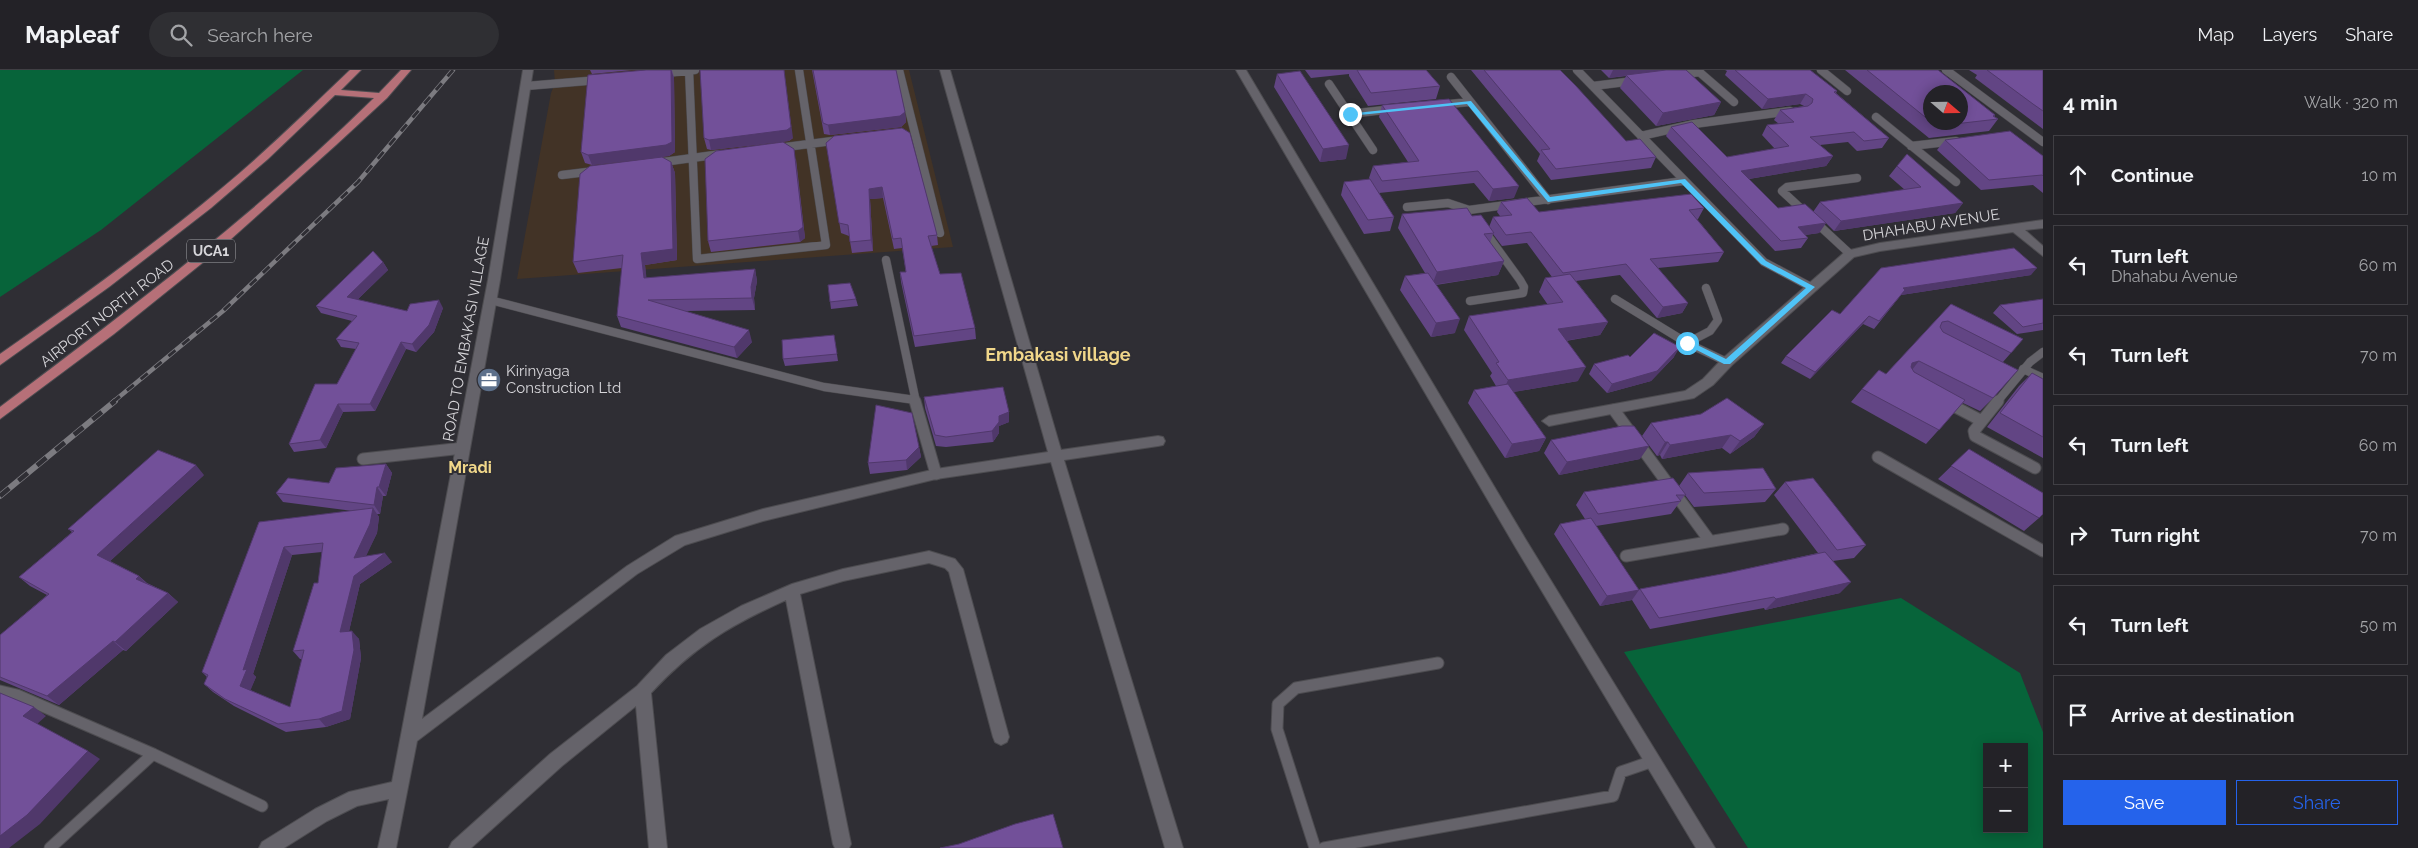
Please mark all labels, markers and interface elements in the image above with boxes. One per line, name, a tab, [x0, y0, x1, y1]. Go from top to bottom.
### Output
search box	[149, 12, 499, 57]
text: Mapleaf	[25, 20, 119, 49]
icon: search	[167, 21, 195, 49]
text: Search here	[207, 24, 313, 46]
text: Map	[2198, 24, 2234, 45]
text: Layers	[2262, 24, 2317, 45]
text: Share	[2345, 24, 2393, 45]
north arrow	[1923, 85, 1968, 130]
text: 4 min	[2063, 90, 2118, 115]
text: Walk · 320 m	[2304, 93, 2398, 112]
route end	[1339, 103, 1362, 126]
icon: ahead	[2064, 161, 2092, 189]
text: Continue	[2111, 164, 2194, 186]
text: 10 m	[2362, 166, 2397, 185]
street label: DHAHABU AVENUE	[1861, 205, 2001, 245]
street label: ROAD TO EMBAKASI VILLAGE	[439, 235, 493, 443]
road number: UCA1	[187, 240, 235, 262]
text: Turn left	[2111, 245, 2188, 267]
icon: left	[2064, 251, 2092, 279]
street label: AIRPORT NORTH ROAD	[37, 255, 178, 371]
text: 60 m	[2359, 256, 2397, 275]
text: Dhahabu Avenue	[2111, 267, 2238, 286]
route start	[1676, 332, 1699, 355]
icon: left	[2064, 341, 2092, 369]
district label: Embakasi village	[985, 344, 1131, 365]
text: Turn left	[2111, 344, 2188, 366]
text: 70 m	[2360, 346, 2397, 365]
place label: Kirinyaga Construction Ltd	[506, 362, 621, 397]
office icon: Kirinyaga Construction Ltd	[476, 367, 502, 393]
icon: left	[2064, 431, 2092, 459]
text: Turn left	[2111, 434, 2188, 456]
text: 60 m	[2359, 436, 2397, 455]
district label: Mradi	[448, 458, 492, 477]
icon: right	[2064, 521, 2092, 549]
text: Turn right	[2111, 524, 2200, 546]
text: 70 m	[2360, 526, 2397, 545]
icon: left	[2064, 611, 2092, 639]
text: Turn left	[2111, 614, 2188, 636]
text: 50 m	[2360, 616, 2397, 635]
icon: arrive	[2064, 701, 2092, 729]
text: Arrive at destination	[2111, 704, 2295, 726]
map controls	[1983, 743, 2028, 833]
button: +	[1983, 743, 2028, 788]
button: Save	[2063, 780, 2226, 825]
button: Share	[2236, 780, 2398, 825]
button: −	[1983, 788, 2028, 833]

